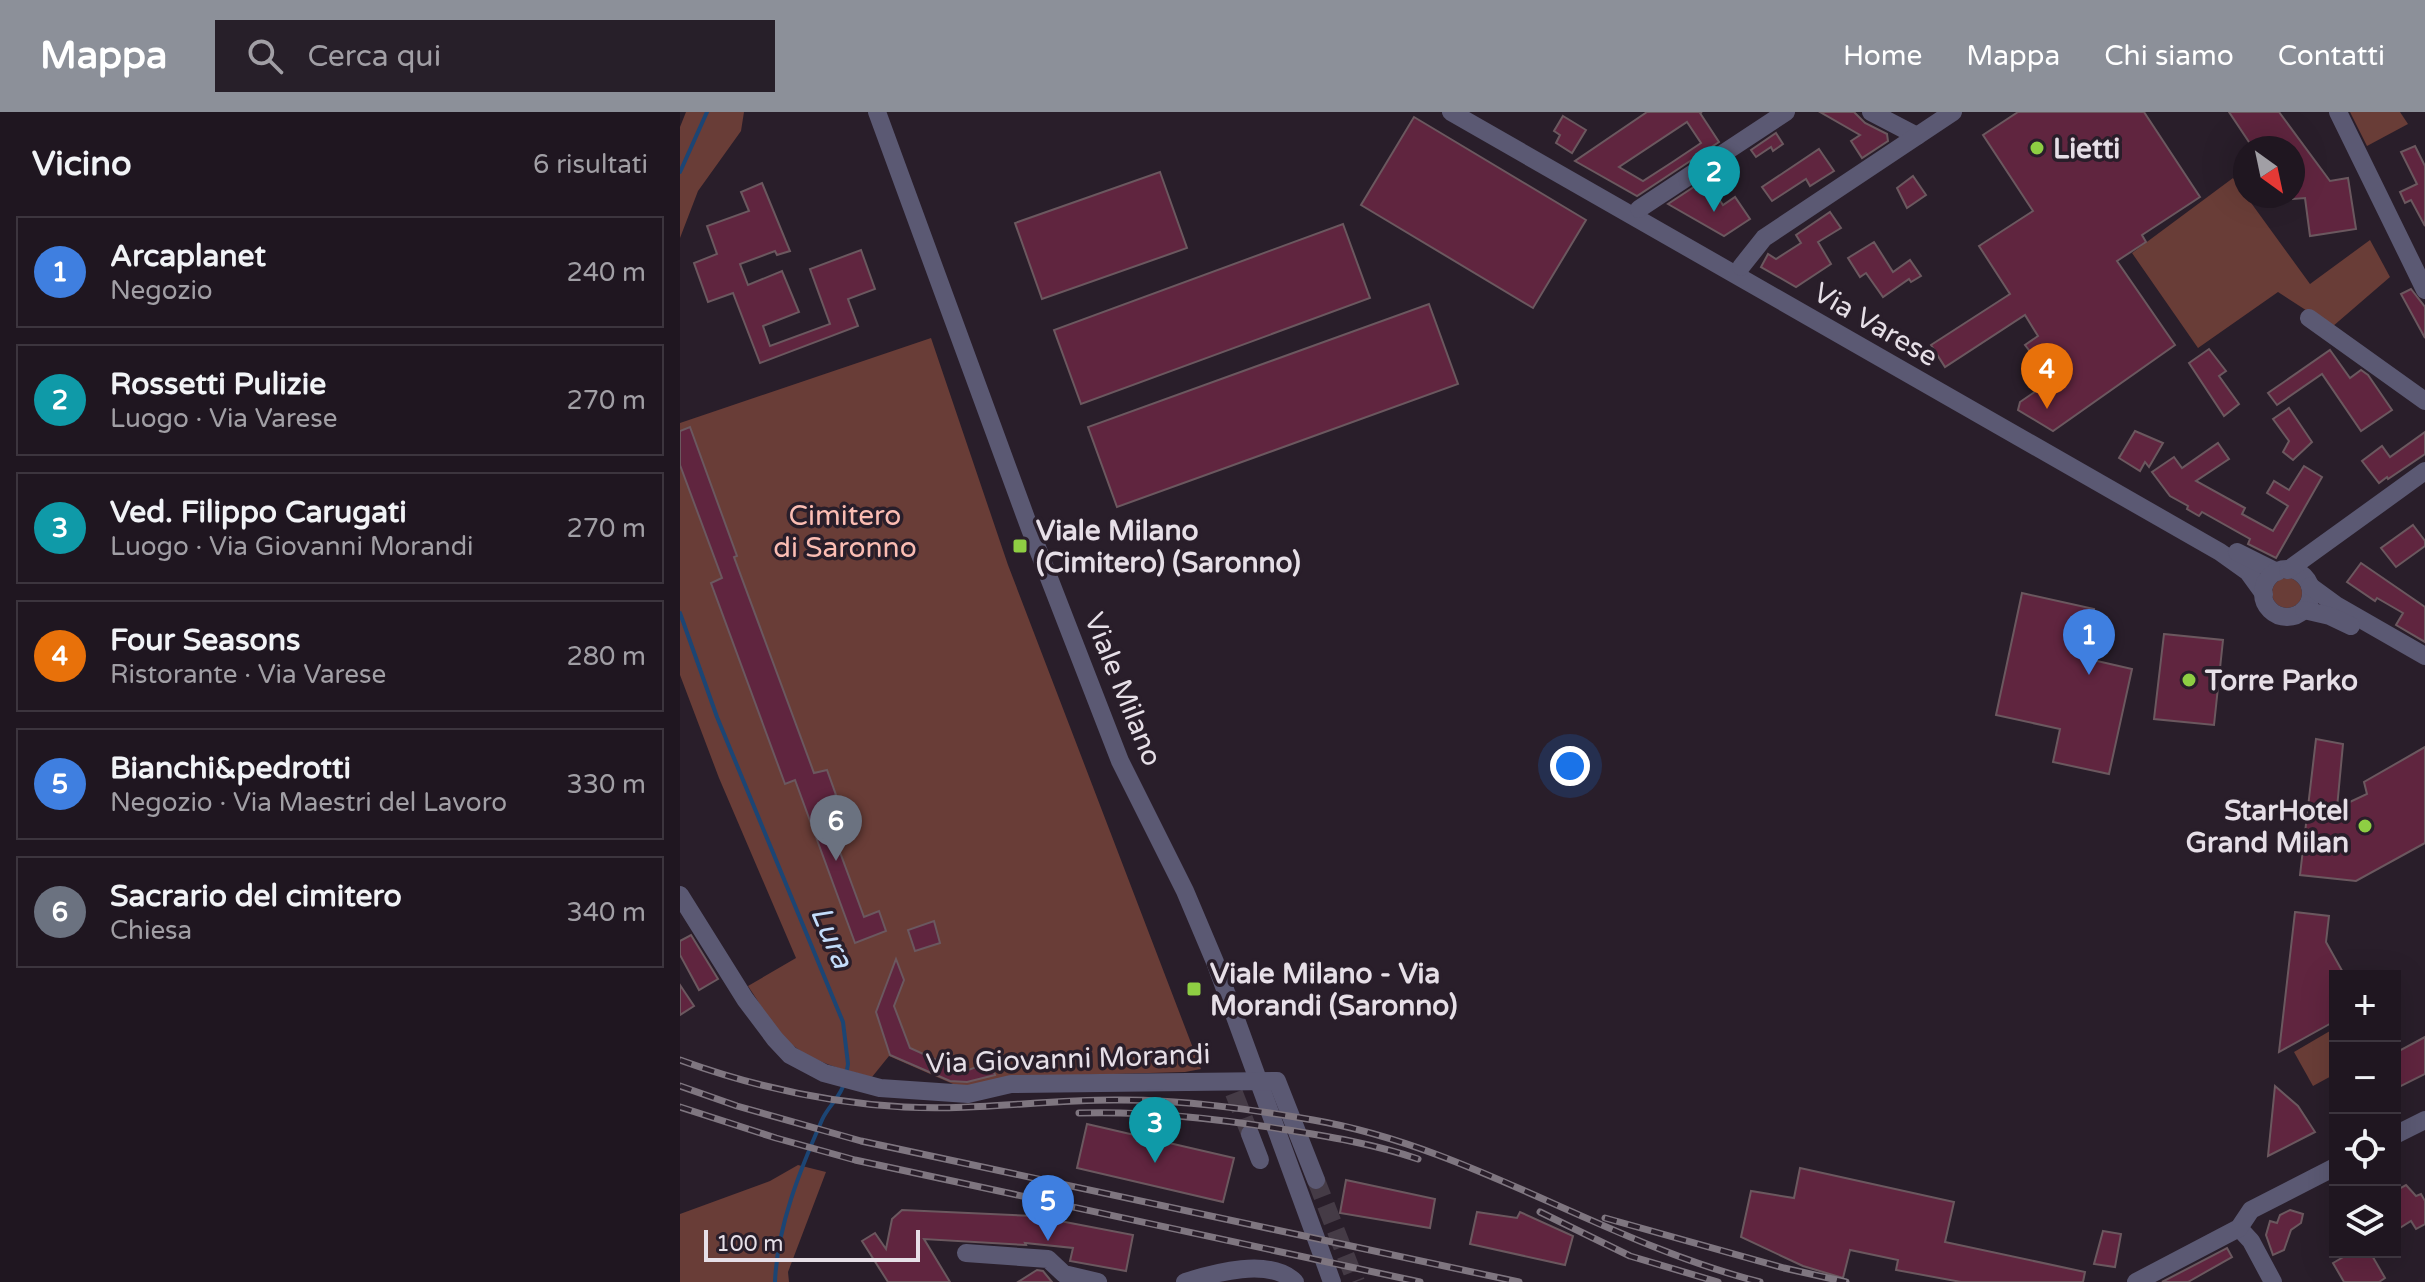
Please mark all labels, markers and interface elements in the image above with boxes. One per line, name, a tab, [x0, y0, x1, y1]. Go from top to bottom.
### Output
search box	[215, 20, 775, 92]
text: Mappa	[40, 33, 167, 79]
icon: search	[243, 34, 287, 78]
text: Cerca qui	[307, 38, 441, 75]
text: Home	[1843, 39, 1922, 73]
text: Mappa	[1966, 39, 2060, 73]
text: Chi siamo	[2104, 39, 2234, 73]
text: Contatti	[2278, 39, 2385, 73]
place label: Lietti	[2053, 132, 2120, 166]
north arrow	[2233, 136, 2305, 208]
marker: Lietti	[2028, 139, 2046, 157]
text: Vicino	[32, 144, 132, 185]
pin: 2	[1688, 146, 1740, 212]
text: 6 risultati	[533, 149, 648, 180]
text: Arcaplanet	[110, 238, 266, 275]
text: 1	[52, 257, 68, 288]
text: 240 m	[566, 257, 646, 288]
text: Negozio	[110, 275, 213, 306]
street label: Via Varese	[1807, 276, 1944, 374]
pin: 4	[2021, 343, 2073, 409]
text: Rossetti Pulizie	[110, 366, 326, 403]
text: 2	[52, 385, 68, 416]
text: 270 m	[566, 385, 646, 416]
text: Luogo · Via Varese	[110, 403, 337, 434]
text: Ved. Filippo Carugati	[110, 494, 407, 531]
park label: Cimitero di Saronno	[773, 499, 917, 565]
text: 3	[52, 513, 68, 544]
text: 270 m	[566, 513, 646, 544]
place label: Viale Milano (Cimitero) (Saronno)	[1036, 514, 1301, 580]
text: Luogo · Via Giovanni Morandi	[110, 531, 474, 562]
marker: Viale Milano (Cimitero) (Saronno)	[1011, 537, 1029, 555]
street label: Viale Milano	[1077, 608, 1169, 771]
pin: 1	[2063, 609, 2115, 675]
text: Four Seasons	[110, 622, 300, 659]
text: 4	[52, 641, 68, 672]
text: 280 m	[566, 641, 646, 672]
text: Ristorante · Via Varese	[110, 659, 386, 690]
place label: Torre Parko	[2204, 664, 2358, 698]
marker: Torre Parko	[2180, 671, 2198, 689]
your location	[1550, 746, 1590, 786]
text: Bianchi&pedrotti	[110, 750, 351, 787]
text: 5	[52, 769, 68, 800]
text: 330 m	[566, 769, 646, 800]
text: Negozio · Via Maestri del Lavoro	[110, 787, 507, 818]
place label: StarHotel Grand Milan	[2186, 794, 2349, 860]
pin: 6	[810, 795, 862, 861]
marker: StarHotel Grand Milan	[2356, 817, 2374, 835]
text: Sacrario del cimitero	[110, 878, 402, 915]
text: 6	[52, 897, 68, 928]
text: 340 m	[566, 897, 646, 928]
water label: Lura	[802, 901, 861, 975]
text: Chiesa	[110, 915, 192, 946]
place label: Viale Milano - Via Morandi (Saronno)	[1210, 957, 1457, 1023]
map controls	[2329, 970, 2401, 1258]
button: +	[2329, 970, 2401, 1042]
marker: Viale Milano - Via Morandi (Saronno)	[1185, 980, 1203, 998]
street label: Via Giovanni Morandi	[925, 1037, 1211, 1081]
button: −	[2329, 1042, 2401, 1114]
pin: 3	[1129, 1097, 1181, 1163]
button: locate	[2329, 1114, 2401, 1186]
pin: 5	[1022, 1175, 1074, 1241]
button: layers	[2329, 1186, 2401, 1258]
scale bar	[704, 1226, 920, 1262]
text: 100 m	[716, 1231, 783, 1257]

